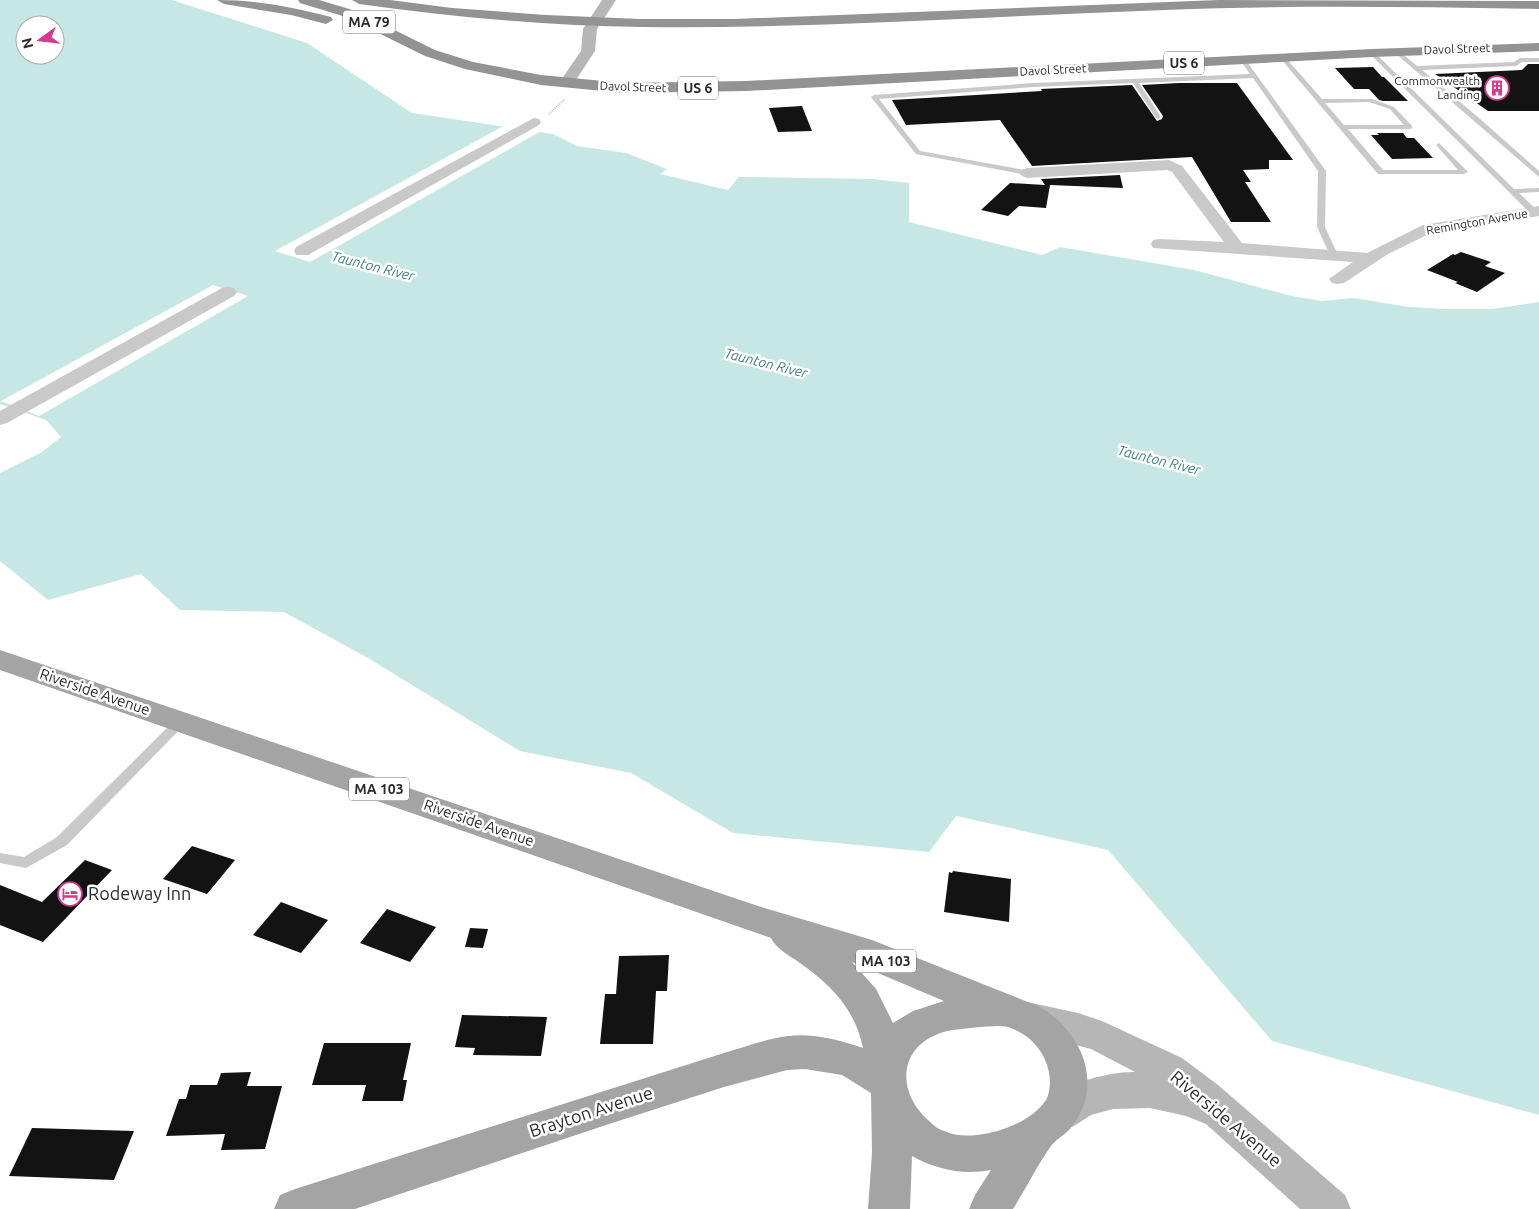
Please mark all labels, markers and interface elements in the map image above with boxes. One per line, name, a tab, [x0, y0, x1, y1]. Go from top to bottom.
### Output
road number: MA 79	[343, 11, 395, 34]
north arrow	[15, 15, 65, 65]
text: N	[18, 36, 37, 50]
street label: Davol Street	[1423, 41, 1491, 56]
road number: US 6	[1164, 52, 1204, 74]
street label: Davol Street	[1019, 61, 1087, 78]
place label: Commonwealth Landing	[1394, 74, 1480, 101]
building icon: Commonwealth Landing	[1484, 75, 1510, 101]
road number: US 6	[678, 76, 718, 100]
street label: Davol Street	[599, 79, 667, 94]
street label: Remington Avenue	[1425, 206, 1529, 237]
water label: Taunton River	[330, 248, 417, 284]
water label: Taunton River	[723, 345, 810, 381]
water label: Taunton River	[1116, 442, 1203, 478]
street label: Riverside Avenue	[38, 665, 152, 718]
road number: MA 103	[349, 778, 409, 801]
street label: Riverside Avenue	[422, 796, 536, 849]
hotel icon: Rodeway Inn	[57, 881, 83, 907]
place label: Rodeway Inn	[88, 883, 191, 903]
road number: MA 103	[856, 949, 916, 972]
street label: Riverside Avenue	[1167, 1066, 1286, 1170]
street label: Brayton Avenue	[526, 1082, 655, 1140]

